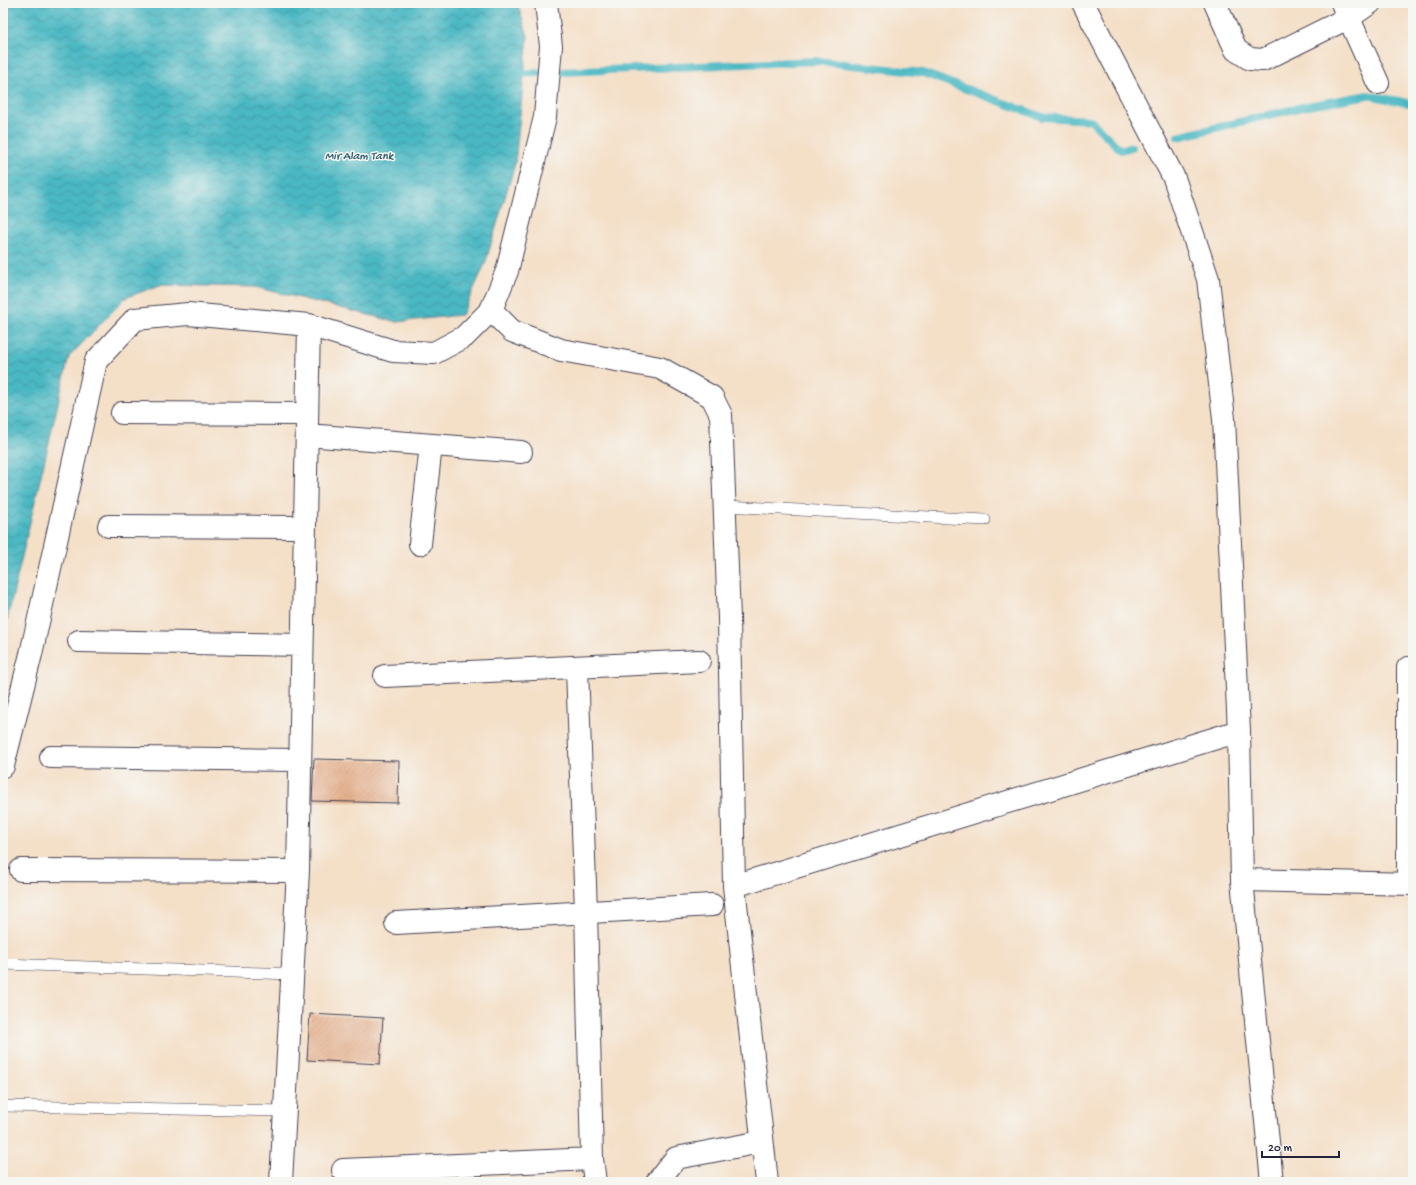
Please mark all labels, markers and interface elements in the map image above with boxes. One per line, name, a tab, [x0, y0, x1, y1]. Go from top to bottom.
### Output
water label: Mir Alam Tank	[325, 150, 395, 164]
scale bar	[1262, 1133, 1339, 1159]
text: 20 m	[1268, 1142, 1293, 1156]

